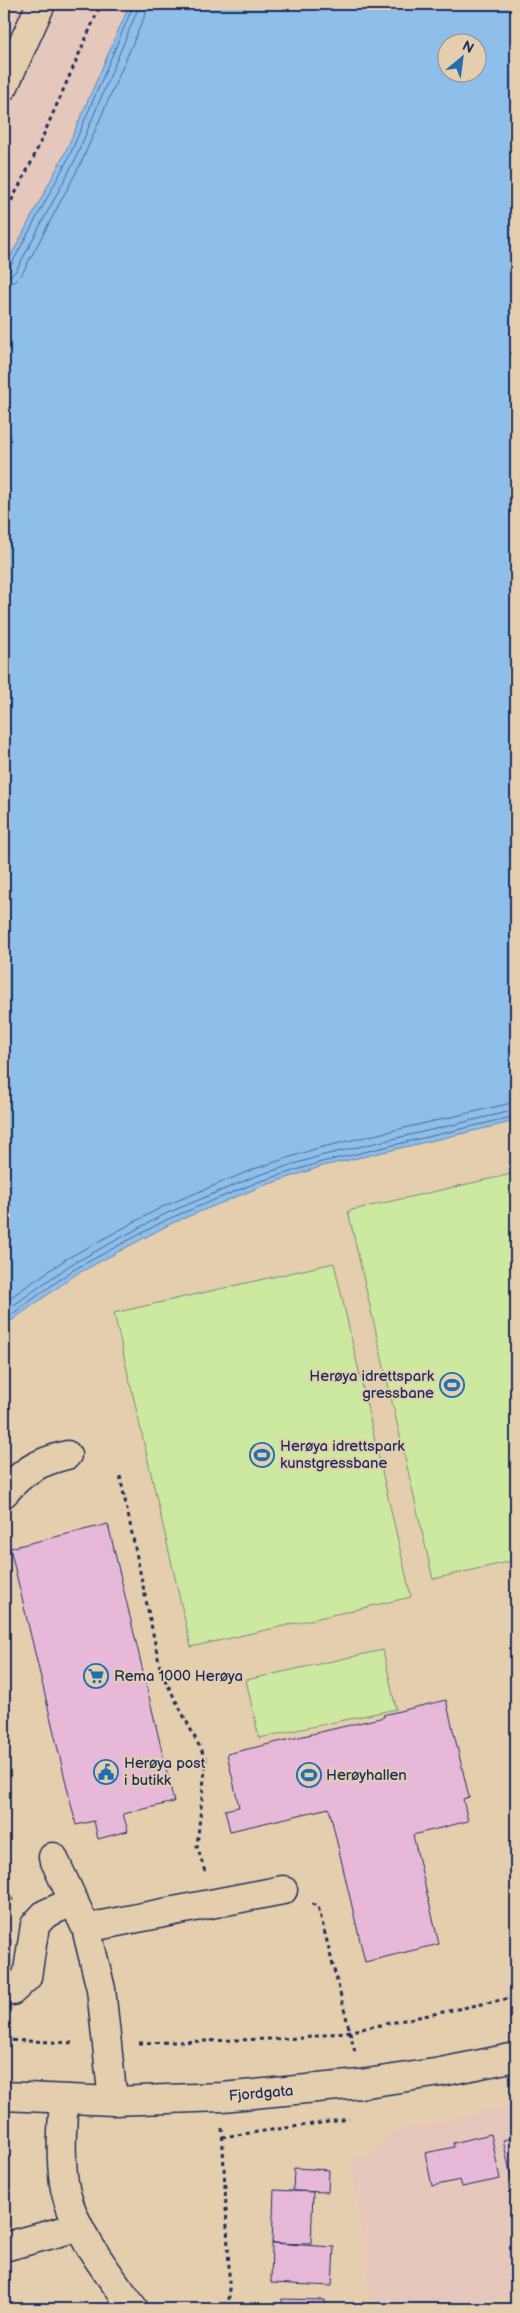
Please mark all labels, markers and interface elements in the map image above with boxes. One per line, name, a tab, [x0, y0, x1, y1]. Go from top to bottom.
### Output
north arrow	[438, 32, 488, 82]
text: N	[459, 37, 477, 57]
place label: Herøya idrettspark gressbane	[309, 1367, 435, 1403]
sports icon: Herøya idrettspark gressbane	[439, 1372, 465, 1398]
place label: Herøya idrettspark kunstgressbane	[280, 1437, 405, 1473]
sports icon: Herøya idrettspark kunstgressbane	[249, 1442, 275, 1468]
supermarket icon: Rema 1000 Herøya	[83, 1663, 109, 1689]
place label: Rema 1000 Herøya	[114, 1667, 243, 1686]
place label: Herøya post i butikk	[124, 1754, 206, 1790]
public building icon: Herøya post i butikk	[93, 1759, 119, 1785]
sports icon: Herøyhallen	[296, 1762, 322, 1788]
place label: Herøyhallen	[326, 1766, 407, 1785]
street label: Fjordgata	[228, 2081, 294, 2106]

